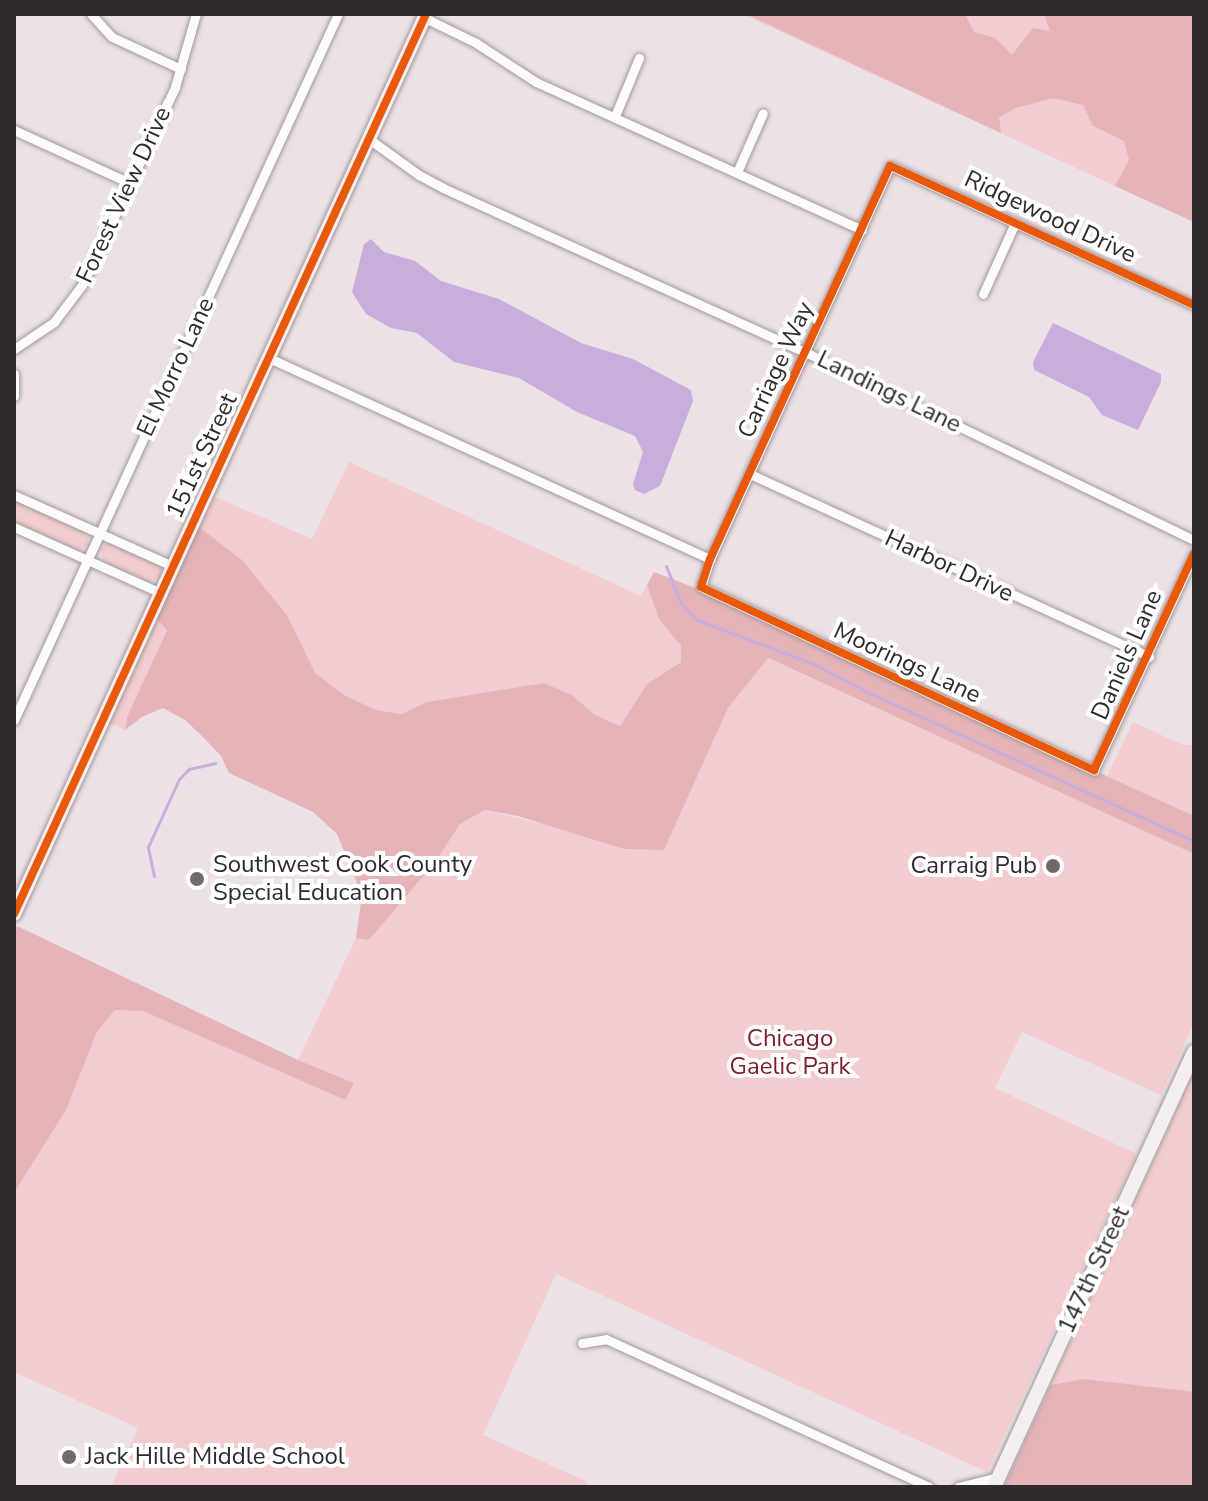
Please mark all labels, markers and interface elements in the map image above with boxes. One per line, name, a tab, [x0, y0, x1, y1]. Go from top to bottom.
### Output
street label: Forest View Drive	[71, 102, 177, 288]
street label: Ridgewood Drive	[960, 165, 1140, 269]
street label: El Morro Lane	[131, 293, 221, 441]
street label: Carriage Way	[732, 297, 820, 443]
street label: Landings Lane	[812, 345, 966, 439]
street label: 151st Street	[160, 389, 244, 523]
street label: Harbor Drive	[880, 524, 1018, 608]
street label: Daniels Lane	[1086, 585, 1168, 725]
street label: Moorings Lane	[829, 616, 985, 710]
place label: Southwest Cook County Special Education	[213, 851, 472, 907]
place label: Carraig Pub	[910, 852, 1037, 880]
marker: Carraig Pub	[1044, 857, 1062, 875]
marker: Southwest Cook County Special Education	[188, 870, 206, 888]
park label: Chicago Gaelic Park	[730, 1025, 850, 1081]
street label: 147th Street	[1052, 1202, 1136, 1338]
place label: Jack Hille Middle School	[85, 1443, 345, 1471]
marker: Jack Hille Middle School	[60, 1448, 78, 1466]

